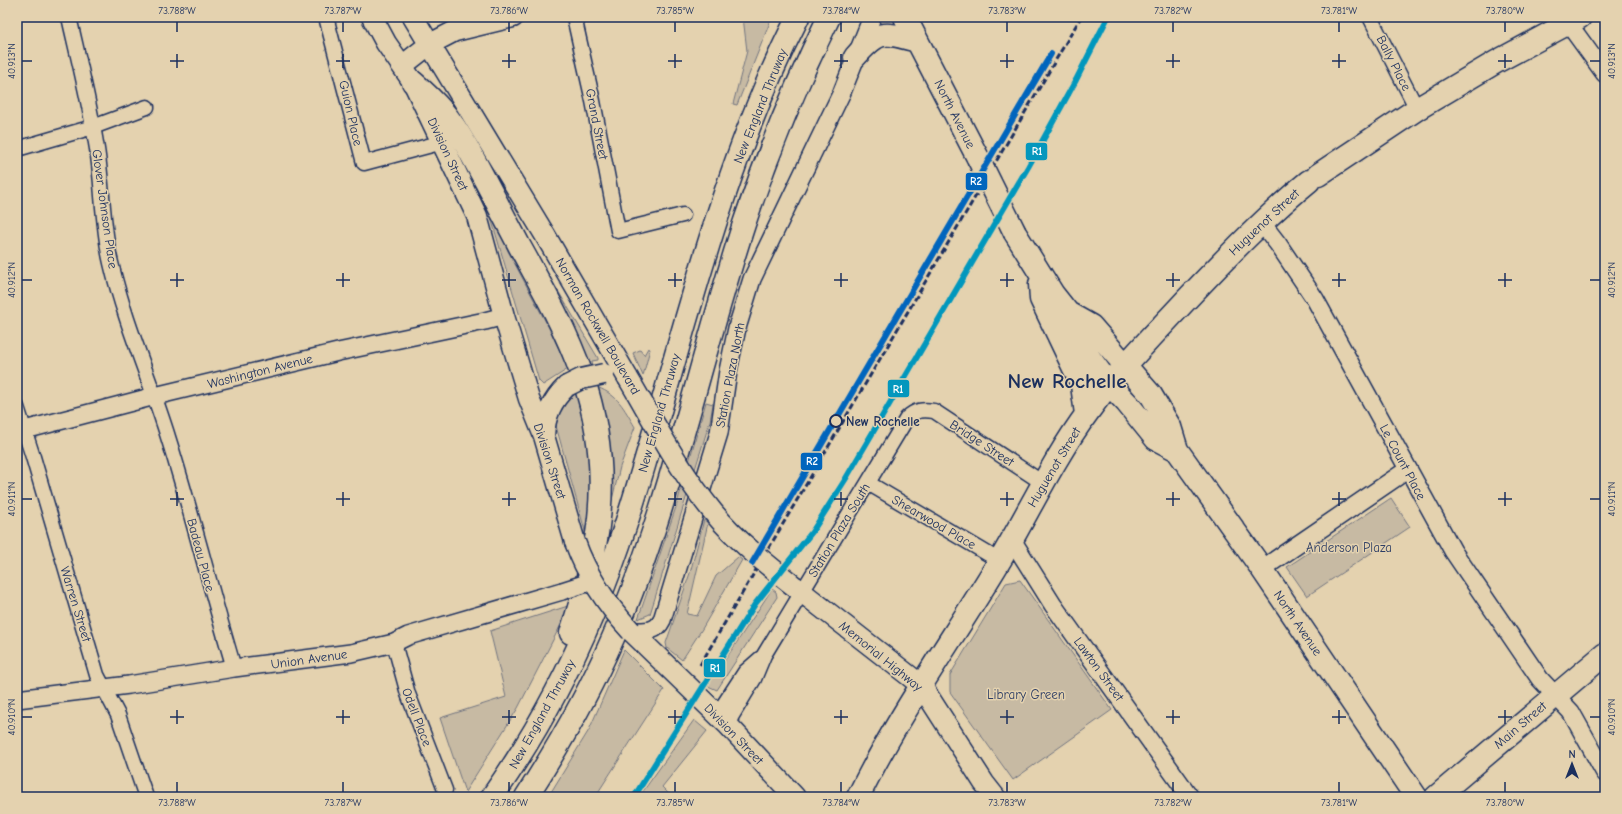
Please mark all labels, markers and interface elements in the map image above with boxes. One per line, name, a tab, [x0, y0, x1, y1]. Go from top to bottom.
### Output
text: 73.788°W	[158, 5, 196, 17]
text: 73.787°W	[324, 5, 362, 17]
text: 73.786°W	[490, 5, 528, 17]
text: 73.785°W	[656, 5, 694, 17]
text: 73.784°W	[822, 5, 860, 17]
text: 73.783°W	[988, 5, 1026, 17]
text: 73.782°W	[1154, 5, 1192, 17]
text: 73.781°W	[1321, 5, 1357, 17]
text: 73.780°W	[1486, 5, 1525, 17]
street label: Bally Place	[1374, 33, 1415, 94]
text: 40.913°N	[6, 43, 18, 79]
text: 40.913°N	[1606, 43, 1618, 79]
street label: New England Thruway	[730, 46, 790, 166]
street label: North Avenue	[931, 77, 979, 151]
street label: Guion Place	[336, 79, 366, 148]
street label: Grand Street	[583, 87, 611, 162]
street label: Division Street	[425, 115, 472, 194]
line badge: R1	[1025, 142, 1048, 161]
text: R1	[1032, 145, 1042, 158]
street label: Glover Johnson Place	[89, 148, 121, 270]
line badge: R2	[965, 172, 988, 191]
text: R2	[970, 175, 982, 188]
street label: Huguenot Street	[1226, 185, 1303, 258]
street label: Norman Rockwell Boulevard	[553, 255, 643, 397]
text: 40.912°N	[6, 262, 18, 298]
text: 40.912°N	[1606, 262, 1618, 298]
street label: Station Plaza North	[712, 321, 748, 429]
street label: Washington Avenue	[206, 351, 315, 391]
street label: New England Thruway	[635, 352, 683, 474]
district label: New Rochelle	[1007, 369, 1127, 393]
line badge: R1	[887, 379, 910, 398]
text: R1	[893, 383, 903, 396]
marker: New Rochelle	[829, 414, 843, 428]
place label: New Rochelle	[846, 414, 920, 429]
street label: Bridge Street	[947, 417, 1018, 470]
street label: Division Street	[531, 421, 570, 502]
street label: Le Count Place	[1377, 422, 1429, 503]
street label: Huguenot Street	[1024, 423, 1084, 510]
line badge: R2	[800, 452, 823, 471]
text: R2	[806, 455, 818, 468]
street label: Station Plaza South	[805, 480, 873, 580]
text: 40.911°N	[6, 482, 18, 516]
text: 40.911°N	[1606, 482, 1618, 516]
street label: Shearwood Place	[889, 492, 979, 552]
street label: Badeau Place	[184, 517, 218, 594]
park label: Anderson Plaza	[1306, 540, 1392, 555]
street label: Warren Street	[57, 565, 95, 645]
street label: North Avenue	[1271, 588, 1326, 659]
street label: Memorial Highway	[836, 618, 926, 694]
street label: Lawton Street	[1071, 634, 1128, 705]
street label: Union Avenue	[270, 646, 349, 672]
street label: New England Thruway	[506, 657, 578, 771]
line badge: R1	[703, 658, 726, 678]
text: R1	[710, 662, 720, 675]
street label: Odell Place	[399, 686, 435, 749]
park label: Library Green	[987, 687, 1065, 702]
street label: Main Street	[1491, 697, 1550, 752]
text: 40.910°N	[6, 699, 18, 735]
text: 40.910°N	[1606, 699, 1618, 735]
street label: Division Street	[701, 700, 768, 768]
north arrow	[1552, 744, 1592, 784]
text: N	[1568, 748, 1576, 761]
text: 73.788°W	[158, 797, 196, 809]
text: 73.787°W	[324, 797, 362, 809]
text: 73.786°W	[490, 797, 528, 809]
text: 73.785°W	[656, 797, 694, 809]
text: 73.784°W	[822, 797, 860, 809]
text: 73.783°W	[988, 797, 1026, 809]
text: 73.782°W	[1154, 797, 1192, 809]
text: 73.781°W	[1321, 797, 1357, 809]
text: 73.780°W	[1486, 797, 1525, 809]

